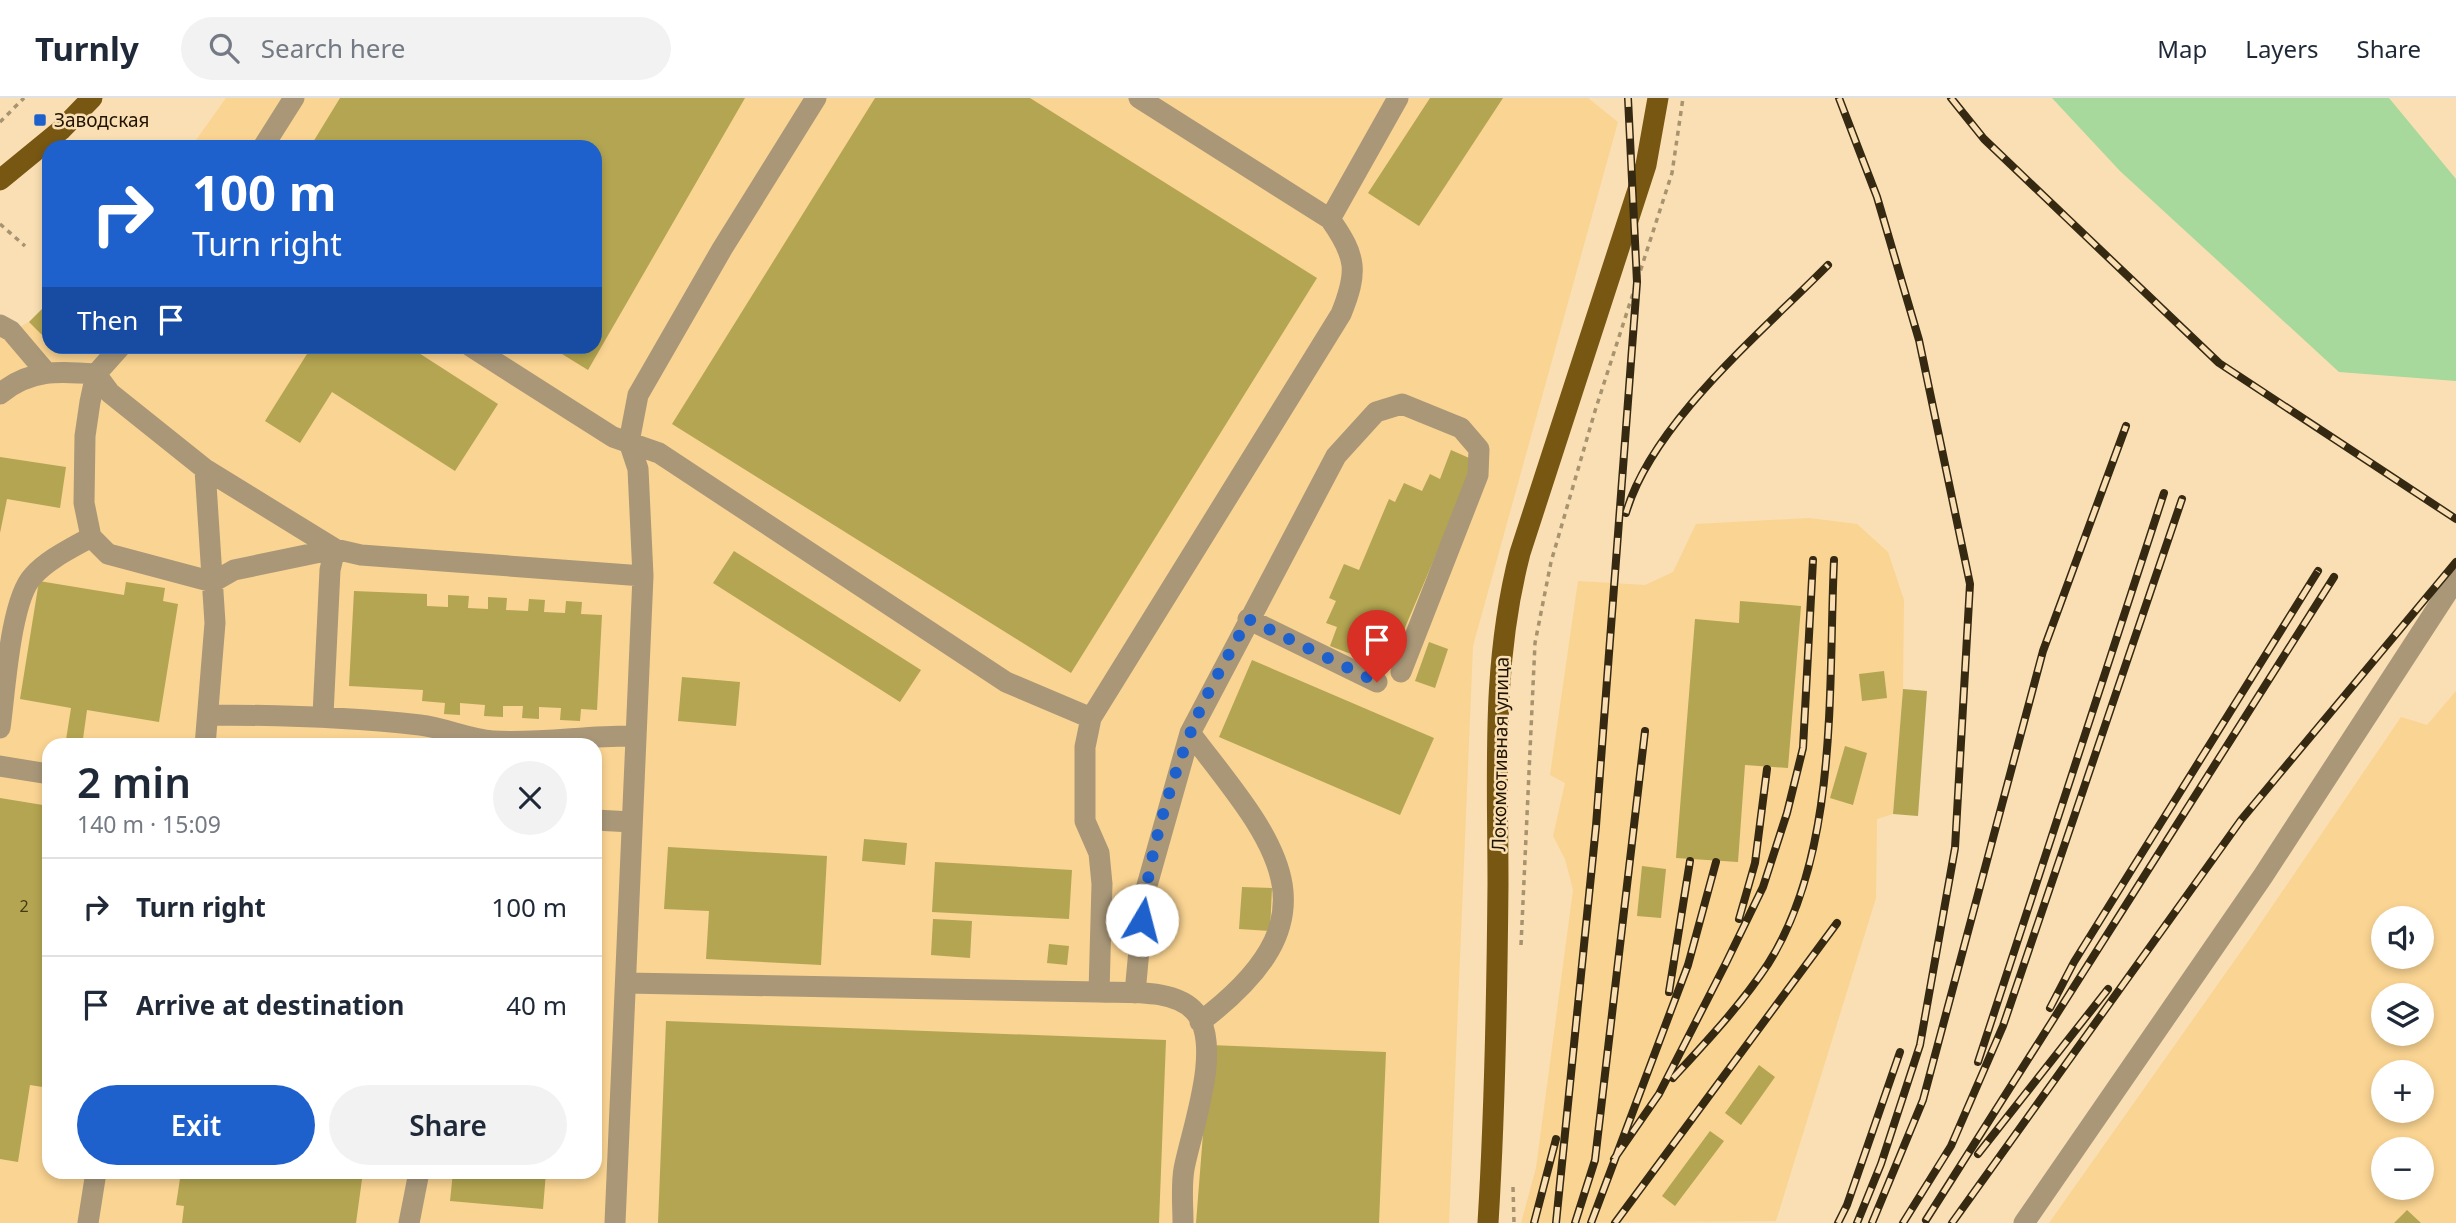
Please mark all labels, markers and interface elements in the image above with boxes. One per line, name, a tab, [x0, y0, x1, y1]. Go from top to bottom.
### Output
search box	[181, 17, 671, 80]
text: Turnly	[35, 26, 139, 71]
icon: search	[205, 29, 243, 67]
text: Search here	[261, 30, 405, 66]
text: Map	[2157, 32, 2207, 65]
text: Layers	[2245, 32, 2319, 65]
text: Share	[2357, 32, 2421, 65]
place label: Заводская	[54, 107, 149, 133]
marker: Заводская	[32, 112, 48, 128]
text: 100 m	[192, 159, 337, 225]
icon: right	[77, 168, 168, 259]
text: Turn right	[192, 222, 342, 265]
icon: arrive	[152, 301, 190, 339]
text: Then	[77, 302, 138, 338]
pin	[1347, 610, 1407, 682]
icon: arrive	[1358, 621, 1396, 659]
street label: Локомотивная улица	[1485, 656, 1515, 852]
text: 2 min	[77, 753, 191, 810]
button: close	[493, 761, 567, 835]
text: 140 m · 15:09	[77, 808, 221, 840]
position arrow	[1105, 883, 1179, 957]
icon: right	[77, 888, 115, 926]
text: Turn right	[136, 889, 266, 925]
text: 100 m	[491, 889, 567, 925]
house number: 2	[19, 895, 29, 917]
map controls	[2371, 906, 2434, 1200]
button: sound	[2371, 906, 2434, 969]
button: layers	[2371, 983, 2434, 1046]
icon: arrive	[77, 986, 115, 1024]
text: Arrive at destination	[136, 987, 405, 1023]
text: 40 m	[506, 987, 567, 1023]
button: +	[2371, 1060, 2434, 1123]
button: Exit	[77, 1085, 315, 1165]
button: Share	[329, 1085, 567, 1165]
button: −	[2371, 1137, 2434, 1200]

